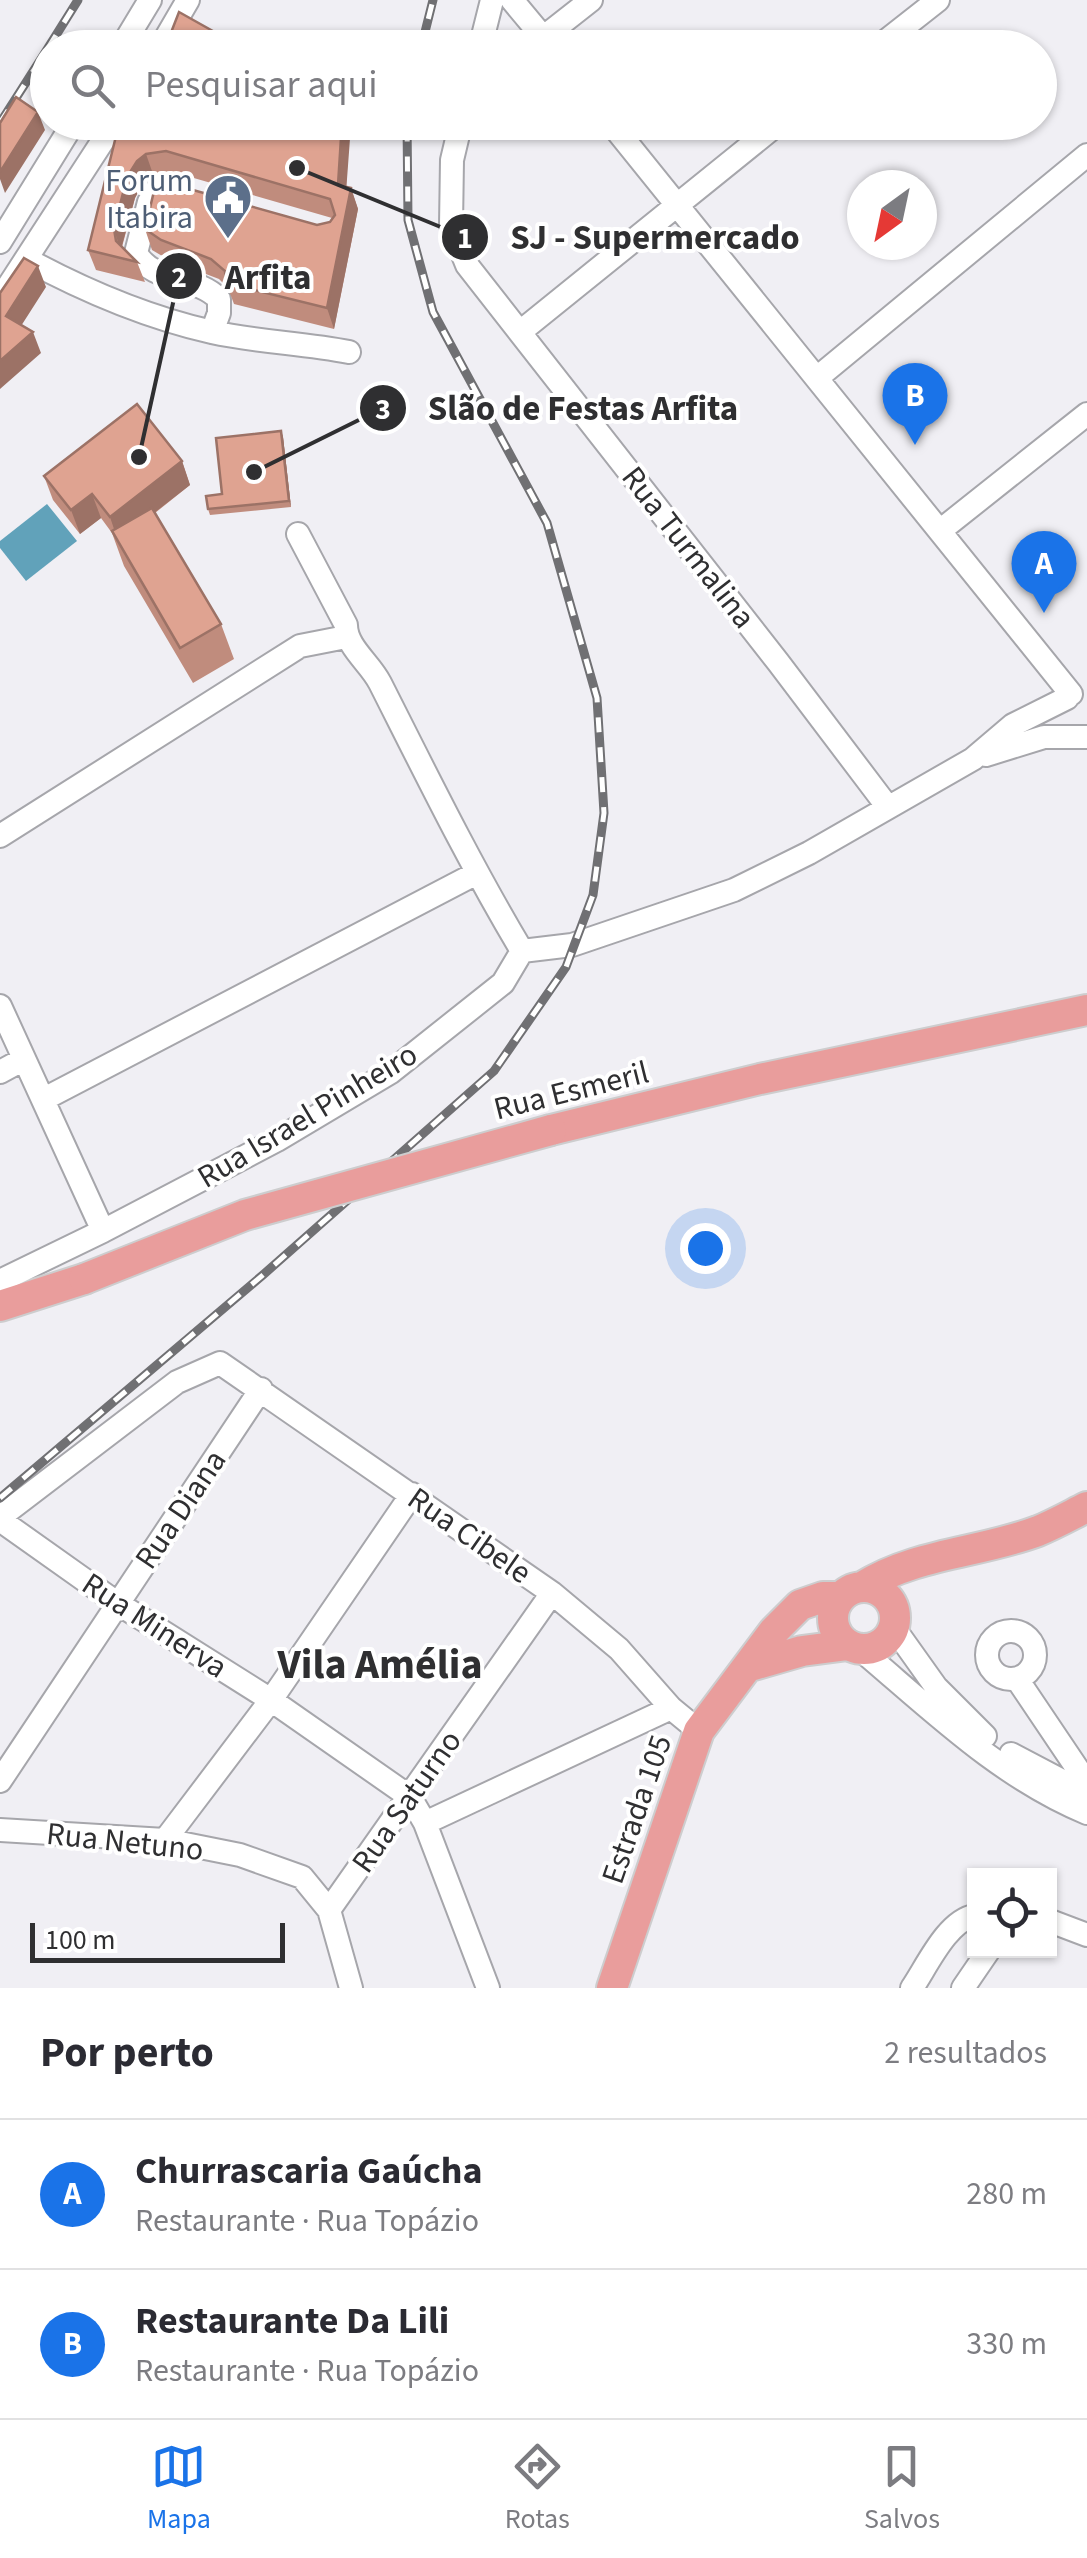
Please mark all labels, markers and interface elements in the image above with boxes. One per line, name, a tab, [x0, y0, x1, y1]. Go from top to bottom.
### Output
search box	[30, 30, 1057, 140]
icon: search	[65, 58, 120, 113]
text: Pesquisar aqui	[145, 58, 378, 112]
place label: Forum Itabira	[105, 158, 193, 241]
north arrow	[847, 170, 937, 260]
public building icon: Forum Itabira	[202, 172, 254, 240]
callout: SJ - Supermercado	[440, 205, 819, 270]
text: SJ - Supermercado	[510, 213, 800, 263]
text: 1	[457, 217, 473, 260]
callout: Arfita	[154, 244, 331, 309]
text: Arfita	[224, 253, 311, 303]
text: 2	[171, 256, 187, 299]
pin: B	[882, 362, 948, 445]
callout: Slão de Festas Arfita	[358, 376, 759, 441]
text: Slão de Festas Arfita	[428, 384, 738, 434]
text: 3	[375, 388, 391, 431]
street label: Rua Turmalina	[610, 457, 766, 638]
pin: A	[1012, 530, 1076, 613]
street label: Rua Israel Pinheiro	[189, 1032, 426, 1200]
street label: Rua Esmeril	[489, 1050, 653, 1132]
your location	[680, 1223, 731, 1274]
street label: Rua Diana	[124, 1441, 238, 1579]
street label: Rua Cibele	[398, 1476, 541, 1595]
street label: Rua Minerva	[73, 1562, 236, 1690]
district label: Vila Amélia	[276, 1635, 483, 1695]
street label: Rua Saturno	[341, 1721, 473, 1882]
street label: Estrada 105	[590, 1729, 684, 1890]
street label: Rua Netuno	[44, 1811, 206, 1873]
map controls	[967, 1868, 1057, 1958]
button: locate	[967, 1868, 1057, 1958]
scale bar	[30, 1918, 285, 1962]
text: 100 m	[45, 1920, 116, 1960]
text: Por perto	[40, 2023, 214, 2083]
text: 2 resultados	[884, 2030, 1047, 2076]
text: Churrascaria Gaúcha	[135, 2144, 482, 2198]
text: A	[63, 2171, 82, 2217]
text: 280 m	[966, 2171, 1047, 2217]
text: Restaurante · Rua Topázio	[135, 2198, 479, 2244]
text: Restaurante Da Lili	[135, 2294, 449, 2348]
text: B	[63, 2321, 82, 2367]
text: 330 m	[966, 2321, 1047, 2367]
text: Restaurante · Rua Topázio	[135, 2348, 479, 2394]
tab: Mapa	[147, 2439, 211, 2539]
tab: Rotas	[505, 2439, 570, 2539]
tab: Salvos	[864, 2439, 940, 2539]

